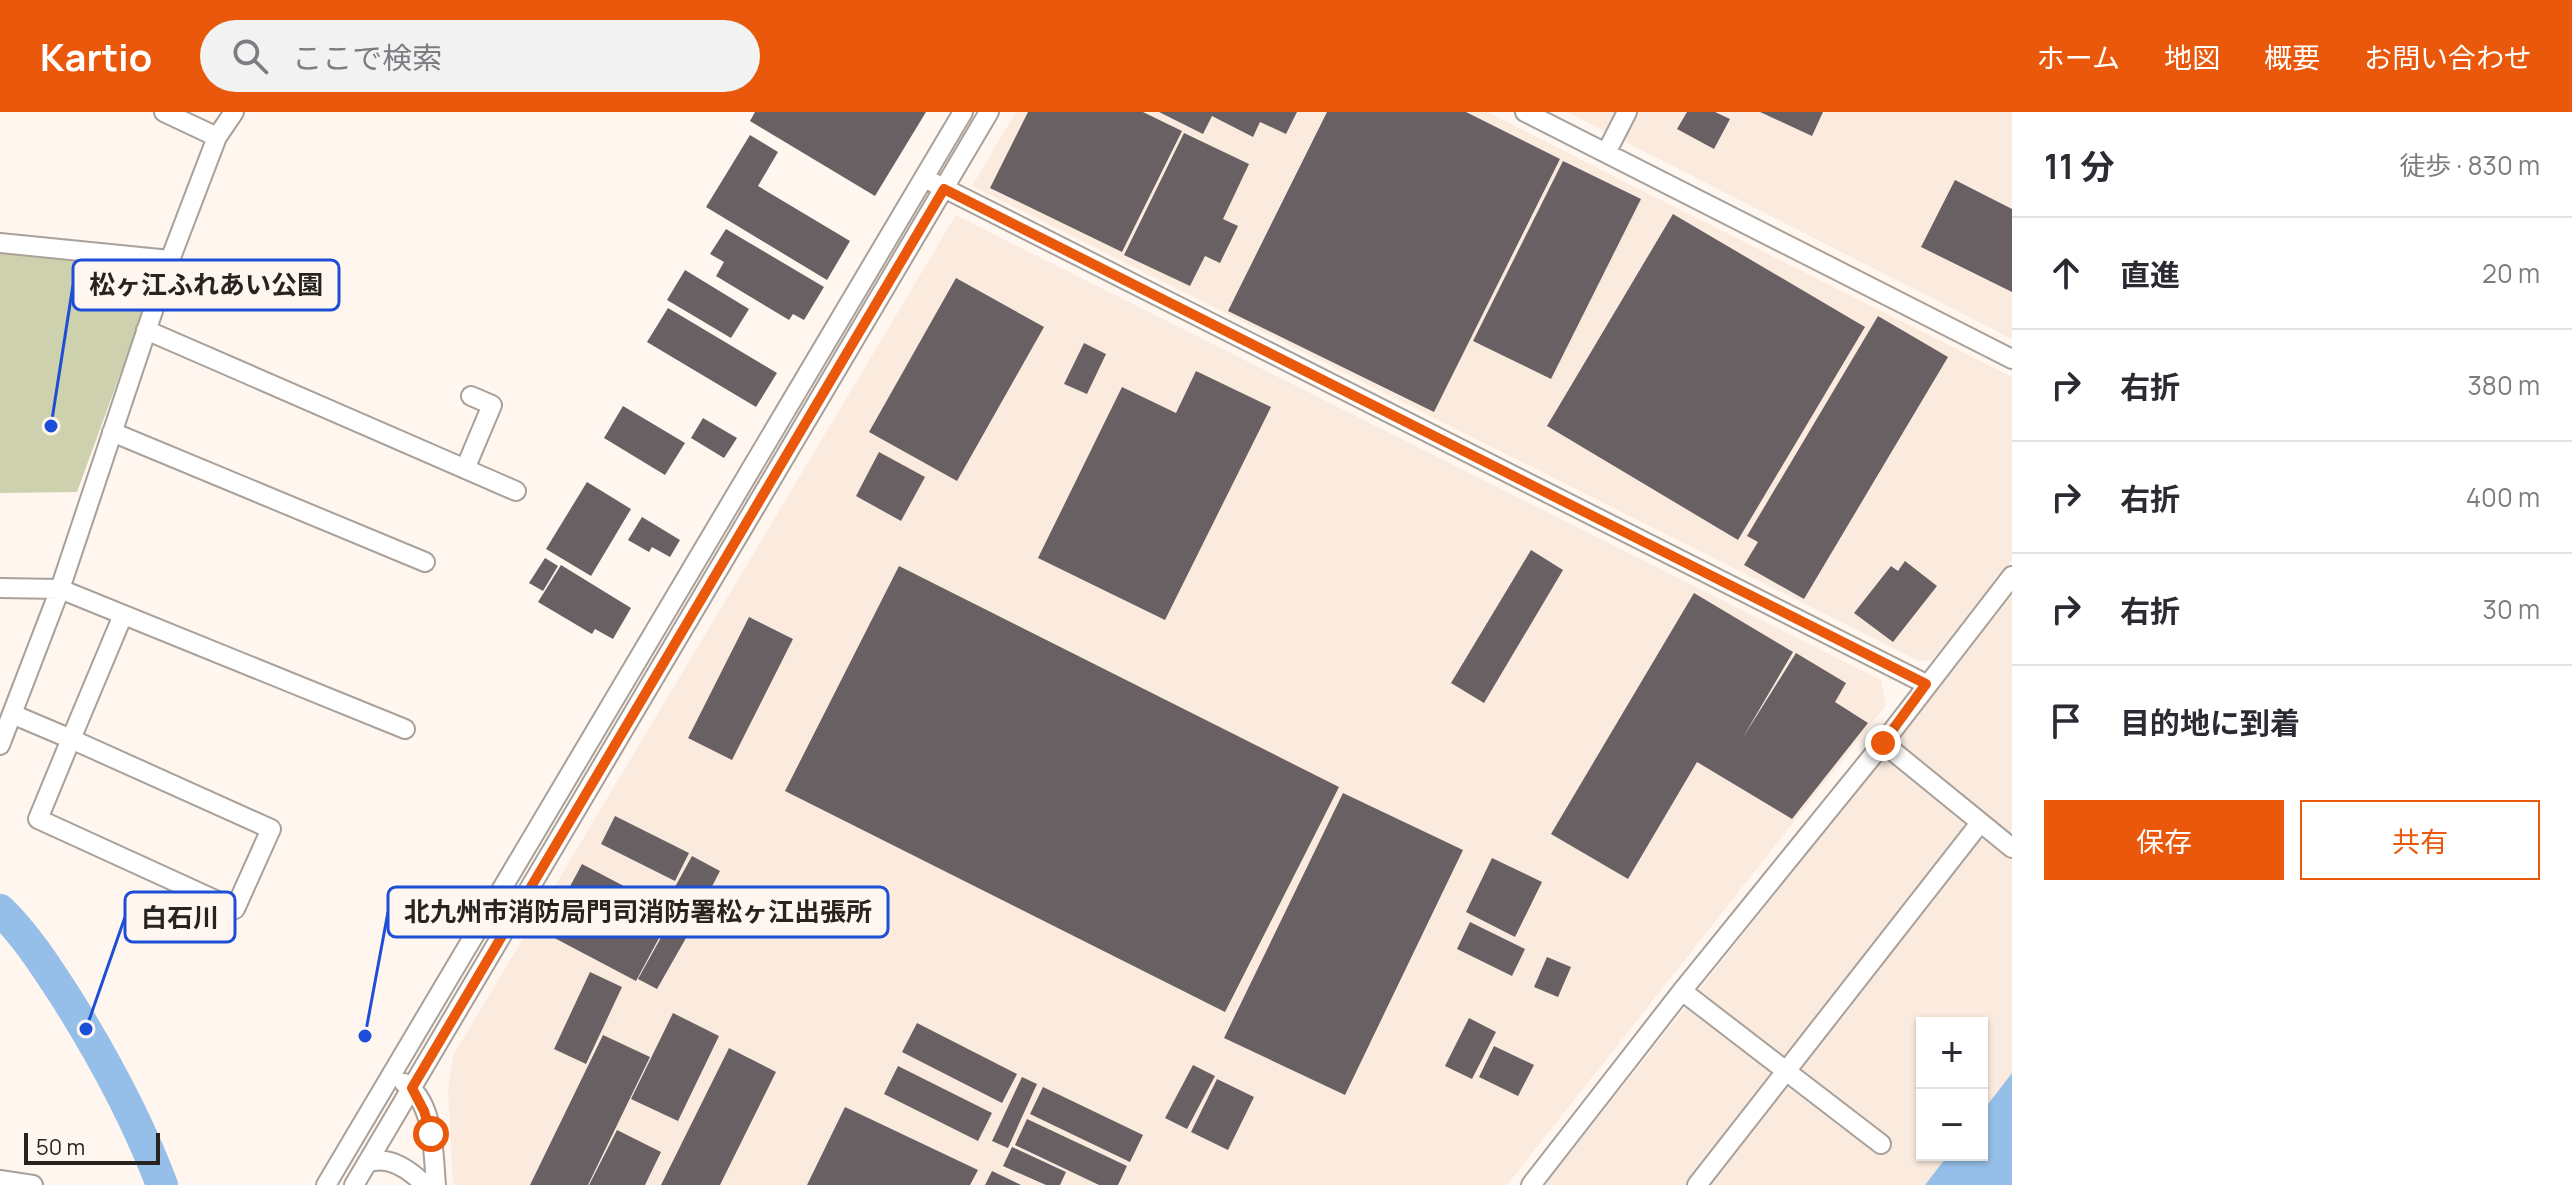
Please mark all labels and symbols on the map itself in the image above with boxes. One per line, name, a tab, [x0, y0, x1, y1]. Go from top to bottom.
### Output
callout: 松ヶ江ふれあい公園	[73, 260, 339, 310]
text: 松ヶ江ふれあい公園	[89, 266, 323, 302]
route end	[1865, 725, 1901, 761]
callout: 北九州市消防局門司消防署松ヶ江出張所	[388, 887, 888, 937]
callout: 白石川	[125, 892, 235, 942]
text: 北九州市消防局門司消防署松ヶ江出張所	[404, 893, 872, 929]
text: 白石川	[141, 899, 219, 935]
route start	[413, 1116, 449, 1152]
scale bar	[24, 1129, 160, 1165]

